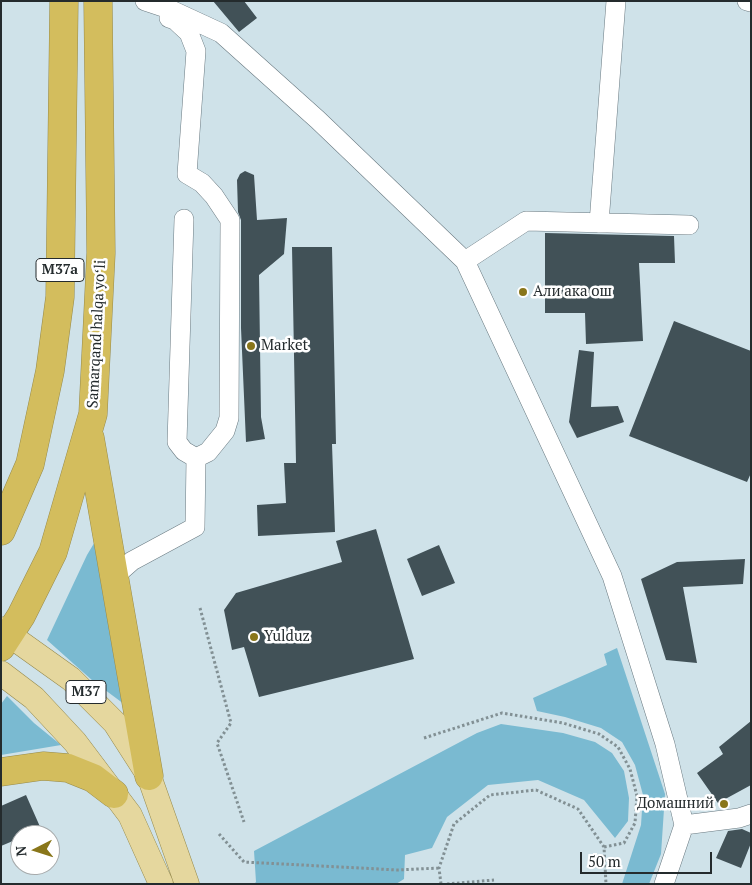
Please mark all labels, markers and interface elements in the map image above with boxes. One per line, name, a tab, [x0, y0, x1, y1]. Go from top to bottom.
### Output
road number: M37a	[36, 258, 84, 282]
street label: Samarqand halqa yoʻli	[84, 259, 110, 409]
place label: Али ака ош	[533, 283, 612, 301]
marker: Али ака ош	[517, 286, 529, 298]
place label: Market	[261, 337, 308, 355]
marker: Market	[245, 340, 257, 352]
place label: Yulduz	[264, 628, 310, 646]
marker: Yulduz	[248, 631, 260, 643]
road number: M37	[66, 680, 106, 704]
place label: Домашний	[637, 795, 714, 813]
marker: Домашний	[718, 798, 730, 810]
north arrow	[10, 825, 60, 875]
scale bar	[582, 842, 714, 874]
text: N	[11, 845, 30, 857]
text: 50 m	[588, 851, 621, 871]

